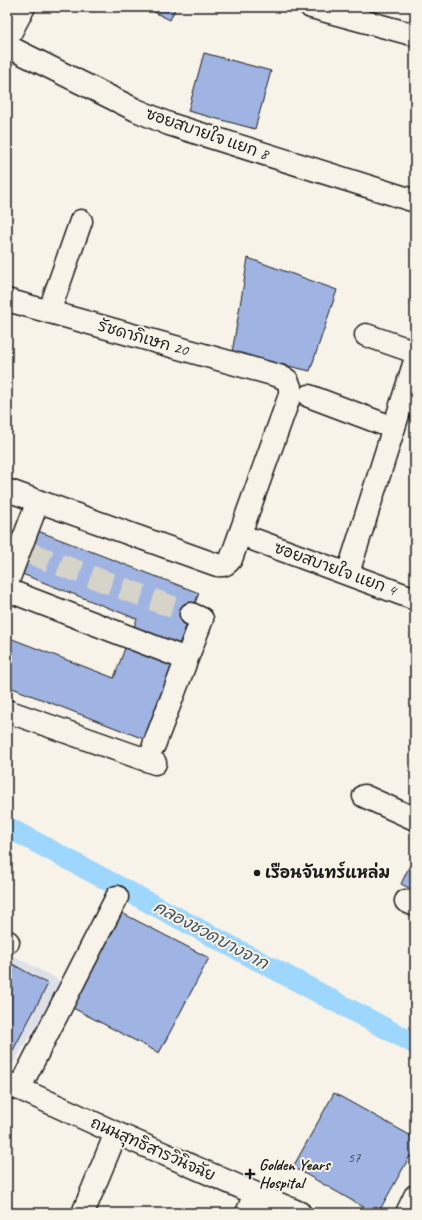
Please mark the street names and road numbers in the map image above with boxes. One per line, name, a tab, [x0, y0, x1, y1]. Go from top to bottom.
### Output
street label: ซอยสบายใจ แยก 8	[143, 102, 273, 165]
street label: รัชดาภิเษก 20	[96, 315, 192, 361]
street label: ซอยสบายใจ แยก 4	[271, 536, 401, 601]
street label: ถนนสุทธิสารวินิจฉัย	[87, 1112, 219, 1187]

